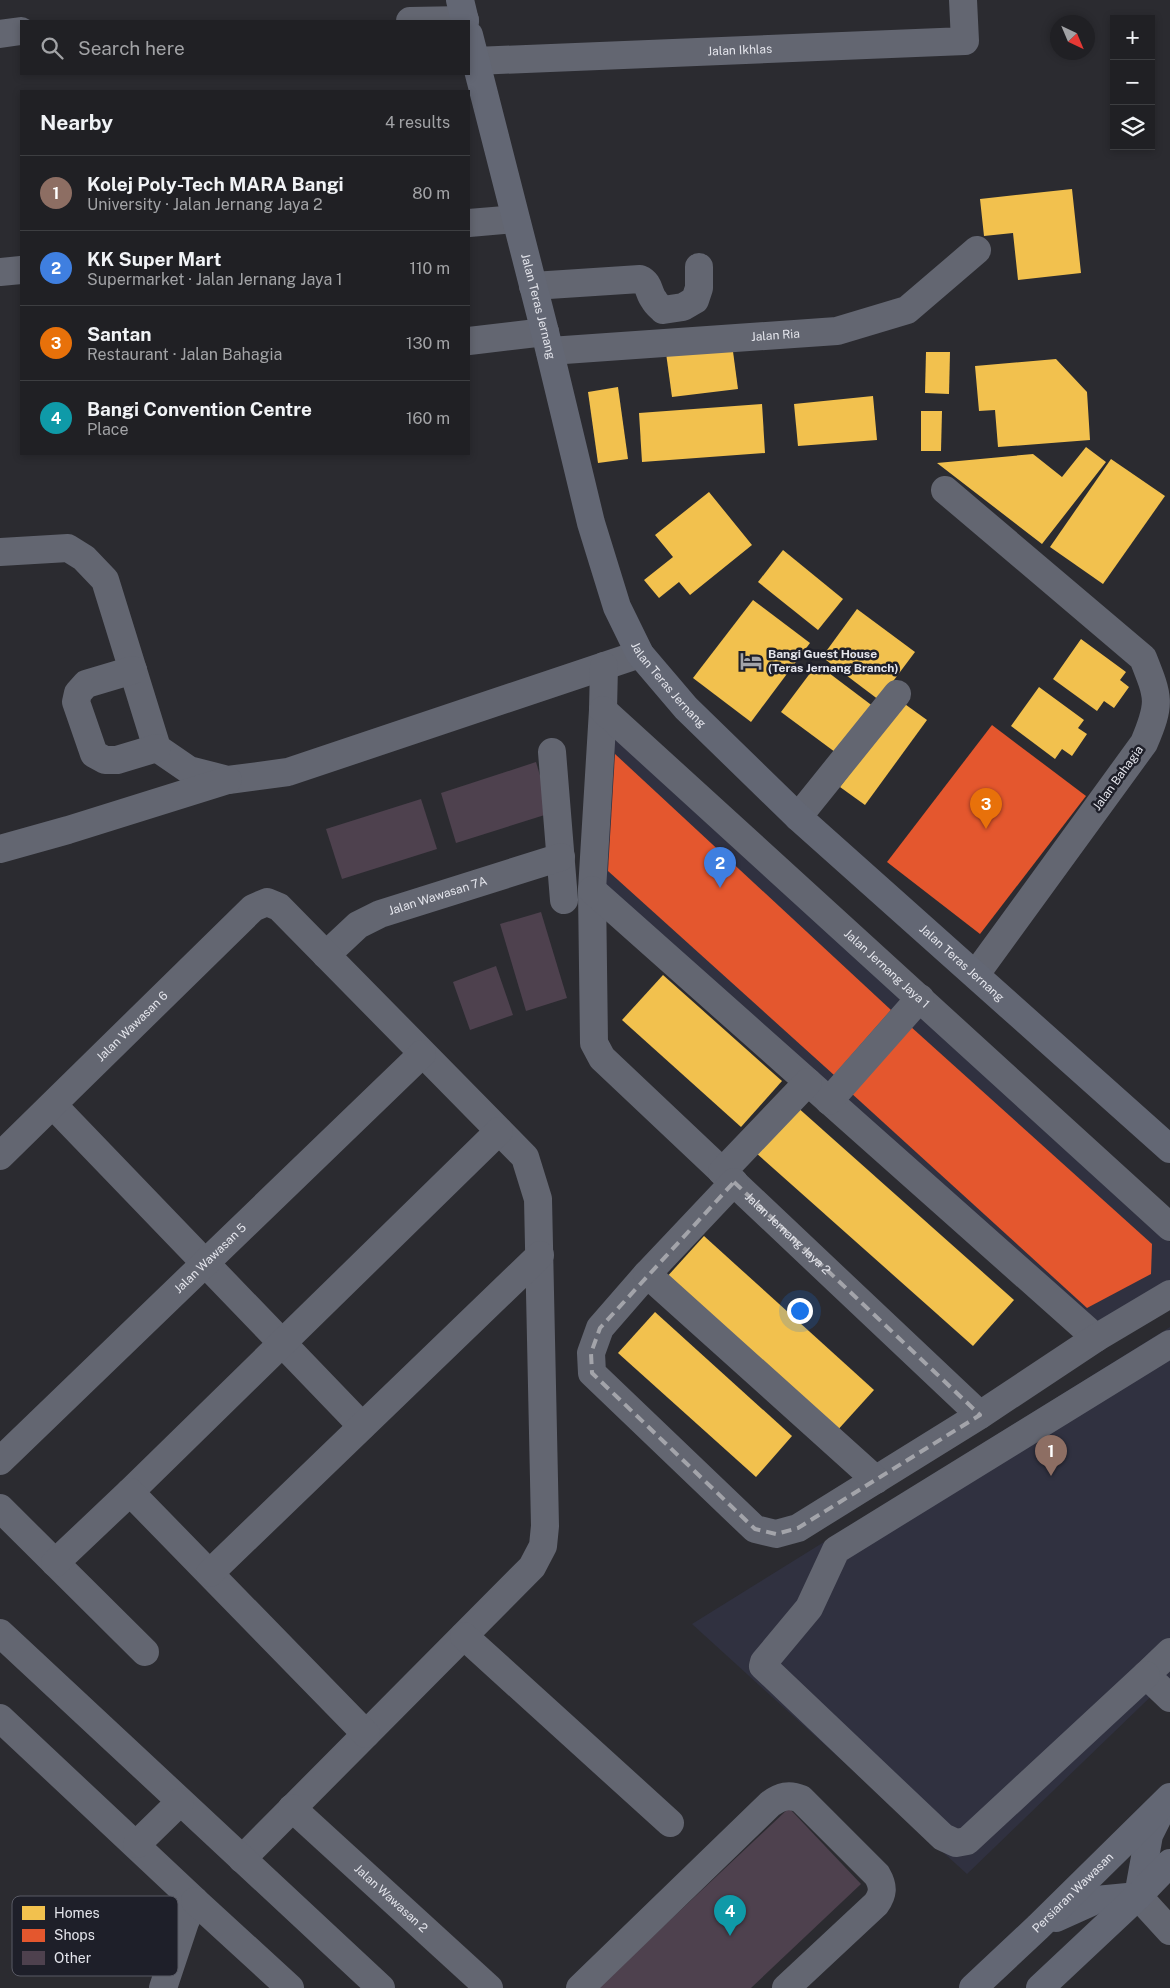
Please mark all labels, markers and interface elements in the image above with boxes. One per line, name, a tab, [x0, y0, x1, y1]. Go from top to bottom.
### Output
north arrow	[1050, 15, 1095, 60]
map controls	[1110, 15, 1155, 150]
button: +	[1110, 15, 1155, 60]
search box	[20, 20, 470, 75]
icon: search	[38, 34, 66, 62]
text: Search here	[78, 37, 185, 59]
street label: Jalan Ikhlas	[707, 42, 772, 59]
button: −	[1110, 60, 1155, 105]
button: layers	[1110, 105, 1155, 150]
text: Nearby	[40, 110, 113, 135]
text: 4 results	[385, 113, 450, 132]
text: Kolej Poly-Tech MARA Bangi	[87, 173, 344, 195]
text: 1	[53, 184, 59, 203]
text: 80 m	[412, 184, 450, 203]
text: University · Jalan Jernang Jaya 2	[87, 195, 323, 214]
text: KK Super Mart	[87, 248, 221, 270]
street label: Jalan Teras Jernang	[518, 252, 558, 361]
text: 2	[51, 259, 61, 278]
text: 110 m	[409, 259, 450, 278]
text: Supermarket · Jalan Jernang Jaya 1	[87, 270, 343, 289]
text: Santan	[87, 323, 152, 345]
street label: Jalan Ria	[750, 327, 800, 344]
text: 3	[51, 334, 61, 353]
text: 130 m	[406, 334, 450, 353]
text: Restaurant · Jalan Bahagia	[87, 345, 282, 364]
text: Bangi Convention Centre	[87, 398, 312, 420]
text: 4	[51, 409, 61, 428]
text: 160 m	[406, 409, 450, 428]
text: Place	[87, 420, 129, 439]
street label: Jalan Teras Jernang	[628, 640, 709, 731]
place label: Bangi Guest House (Teras Jernang Branch)	[768, 647, 898, 675]
hotel icon: Bangi Guest House (Teras Jernang Branch)	[738, 648, 764, 674]
street label: Jalan Bahagia	[1090, 743, 1146, 813]
pin: 3	[970, 788, 1002, 829]
pin: 2	[704, 847, 736, 888]
street label: Jalan Wawasan 7A	[387, 874, 489, 918]
street label: Jalan Teras Jernang	[917, 922, 1007, 1005]
street label: Jalan Jernang Jaya 1	[841, 926, 932, 1011]
street label: Jalan Wawasan 6	[94, 988, 171, 1065]
street label: Jalan Jernang Jaya 2	[742, 1190, 834, 1277]
street label: Jalan Wawasan 5	[171, 1220, 249, 1296]
your location	[787, 1298, 813, 1324]
pin: 1	[1035, 1435, 1067, 1476]
street label: Persiaran Wawasan	[1029, 1850, 1116, 1936]
street label: Jalan Wawasan 2	[351, 1862, 430, 1935]
pin: 4	[714, 1895, 746, 1936]
legend	[12, 1896, 178, 1976]
text: Homes	[54, 1905, 100, 1921]
text: Shops	[54, 1927, 95, 1943]
text: Other	[54, 1950, 91, 1966]

